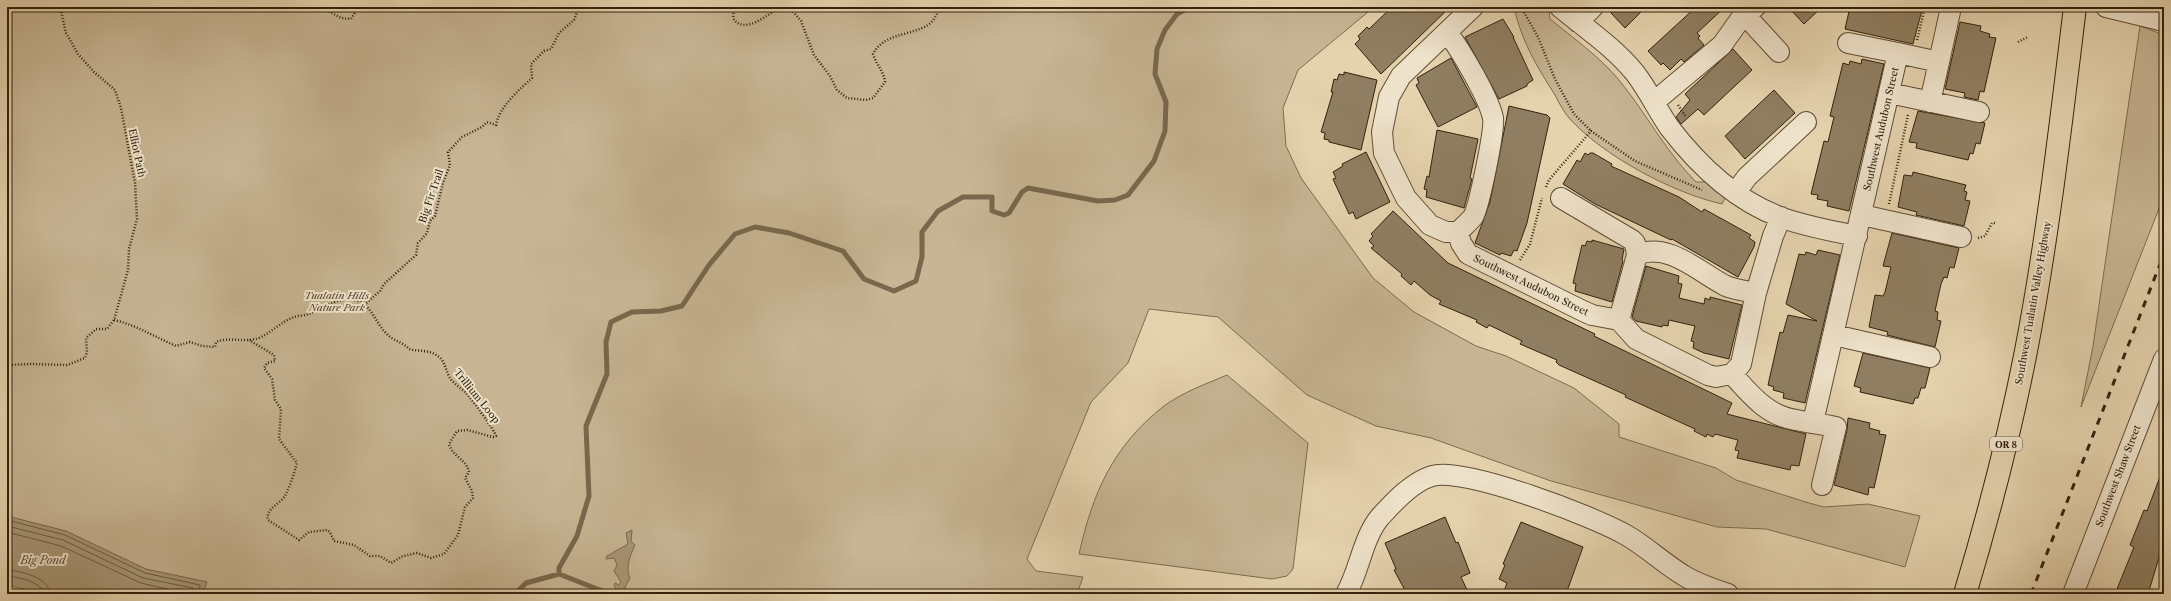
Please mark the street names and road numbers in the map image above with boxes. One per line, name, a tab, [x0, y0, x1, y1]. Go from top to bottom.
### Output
street label: Southwest Audubon Street	[1860, 65, 1902, 192]
street label: Elliot Path	[125, 127, 149, 179]
street label: Big Fir Trail	[416, 167, 446, 225]
street label: Southwest Tualatin Valley Highway	[2012, 220, 2054, 386]
street label: Southwest Audubon Street	[1471, 251, 1591, 319]
street label: Trillium Loop	[451, 366, 503, 426]
street label: Southwest Shaw Street	[2093, 423, 2144, 529]
road number: OR 8	[1990, 437, 2022, 451]

